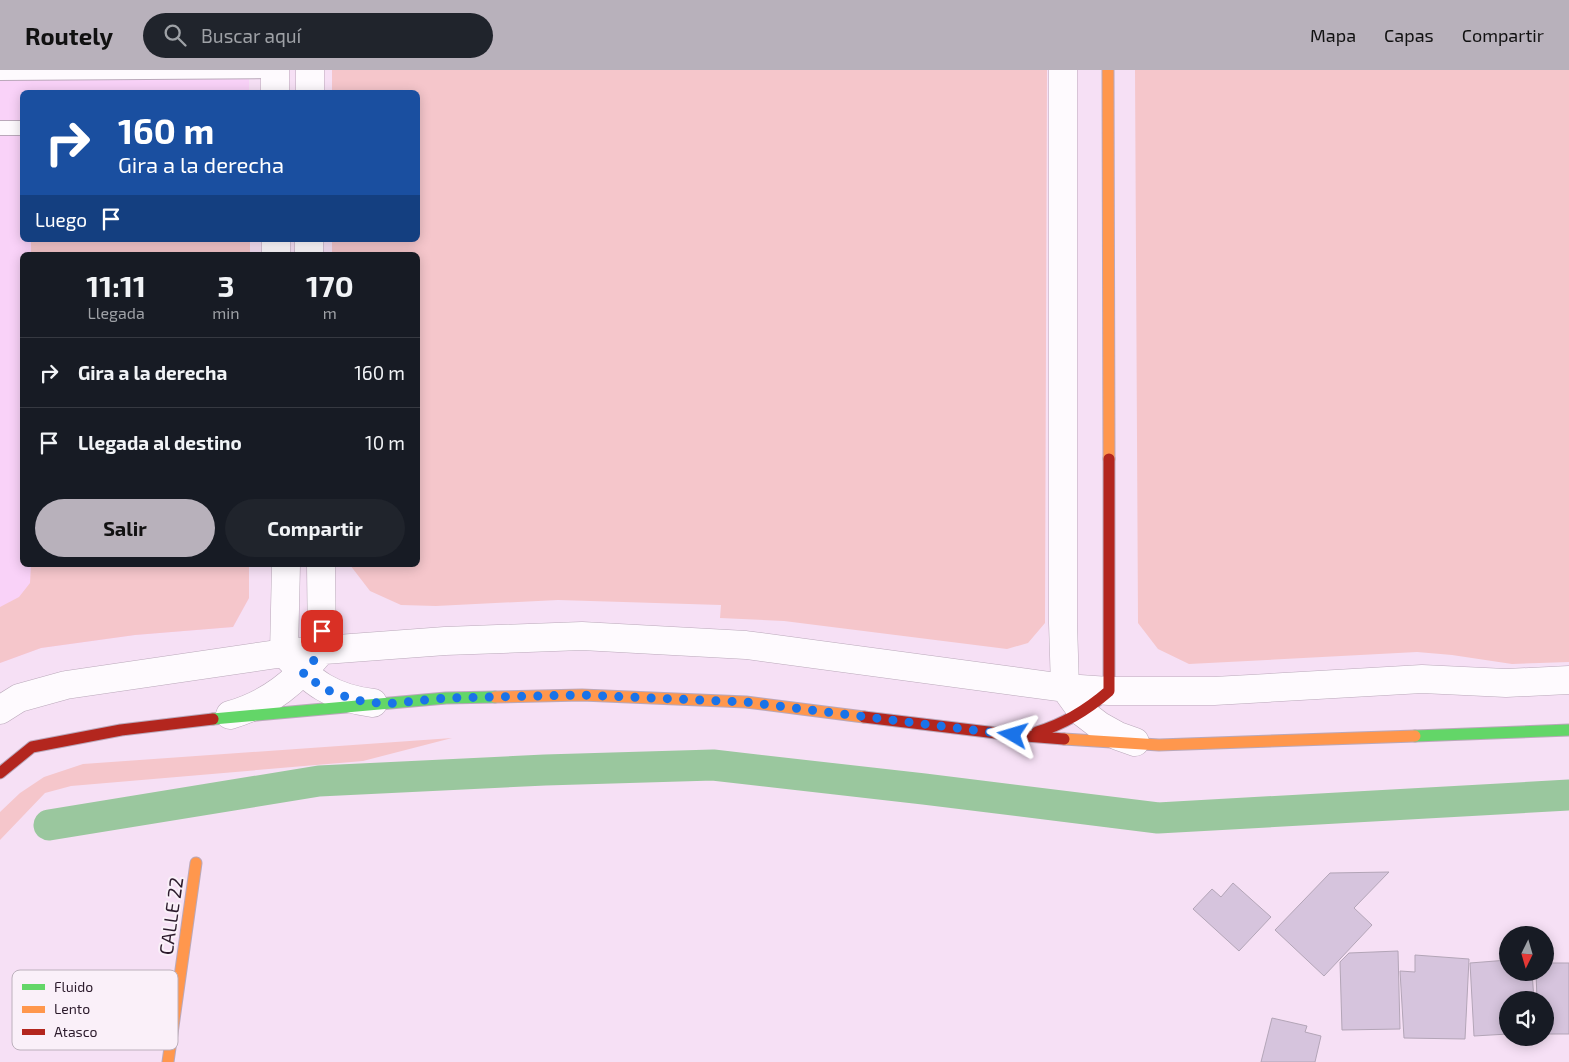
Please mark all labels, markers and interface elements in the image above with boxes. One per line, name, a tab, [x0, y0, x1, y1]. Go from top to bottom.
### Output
search box	[143, 13, 493, 58]
text: Routely	[25, 21, 113, 50]
icon: search	[161, 21, 189, 49]
text: Buscar aquí	[201, 24, 301, 47]
text: Mapa	[1310, 24, 1356, 46]
text: Capas	[1384, 24, 1434, 46]
text: Compartir	[1462, 24, 1544, 46]
text: 160 m	[118, 109, 214, 151]
icon: right	[35, 110, 100, 175]
text: Gira a la derecha	[118, 151, 284, 177]
icon: arrive	[97, 205, 125, 233]
text: Luego	[35, 208, 87, 231]
text: 11:11	[86, 267, 146, 303]
text: 3	[217, 267, 234, 303]
text: 170	[306, 267, 354, 303]
text: Llegada	[88, 303, 145, 322]
text: min	[212, 303, 240, 322]
text: m	[323, 303, 337, 322]
icon: right	[35, 359, 63, 387]
text: Gira a la derecha	[78, 361, 227, 384]
text: 160 m	[354, 361, 405, 384]
icon: arrive	[35, 429, 63, 457]
text: Llegada al destino	[78, 431, 242, 454]
text: 10 m	[365, 431, 405, 454]
button: Salir	[35, 499, 215, 557]
button: Compartir	[225, 499, 405, 557]
pin	[301, 610, 343, 652]
icon: arrive	[308, 617, 336, 645]
position arrow	[986, 708, 1038, 760]
street label: CALLE 22	[154, 876, 187, 956]
north arrow	[1499, 926, 1554, 981]
map controls	[1499, 926, 1554, 1046]
legend	[12, 970, 178, 1050]
text: Fluido	[54, 978, 93, 995]
button: sound	[1499, 991, 1554, 1046]
text: Lento	[54, 1000, 90, 1017]
text: Atasco	[54, 1023, 97, 1040]

